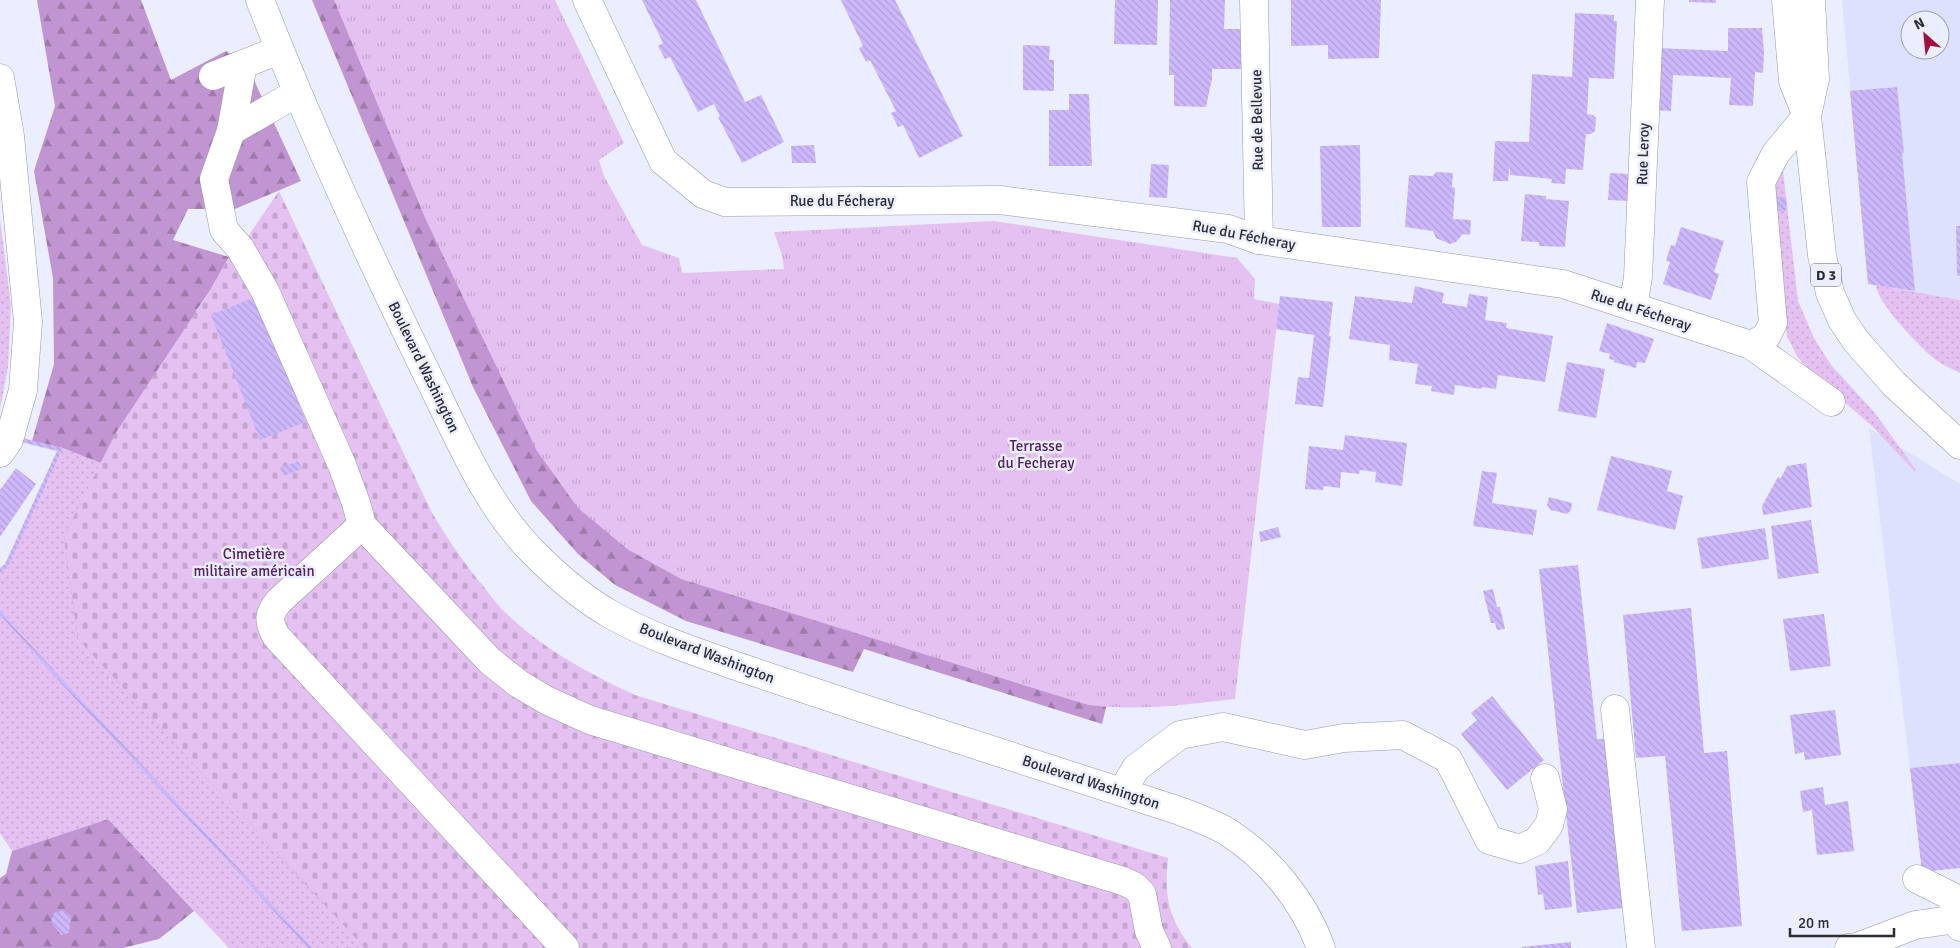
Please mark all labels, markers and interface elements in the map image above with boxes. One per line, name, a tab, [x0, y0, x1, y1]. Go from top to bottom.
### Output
north arrow	[1900, 10, 1950, 60]
text: N	[1911, 14, 1928, 34]
street label: Rue de Bellevue	[1247, 69, 1267, 171]
street label: Rue Leroy	[1633, 122, 1653, 186]
street label: Rue du Fécheray	[790, 192, 894, 210]
street label: Rue du Fécheray	[1191, 216, 1297, 254]
road number: D 3	[1811, 264, 1841, 286]
street label: Rue du Fécheray	[1588, 285, 1694, 335]
street label: Boulevard Washington	[384, 299, 464, 435]
park label: Terrasse du Fecheray	[998, 437, 1074, 472]
park label: Cimetière militaire américain	[193, 545, 315, 580]
street label: Boulevard Washington	[637, 619, 777, 687]
street label: Boulevard Washington	[1020, 751, 1162, 813]
scale bar	[1790, 906, 1894, 938]
text: 20 m	[1798, 914, 1829, 932]

